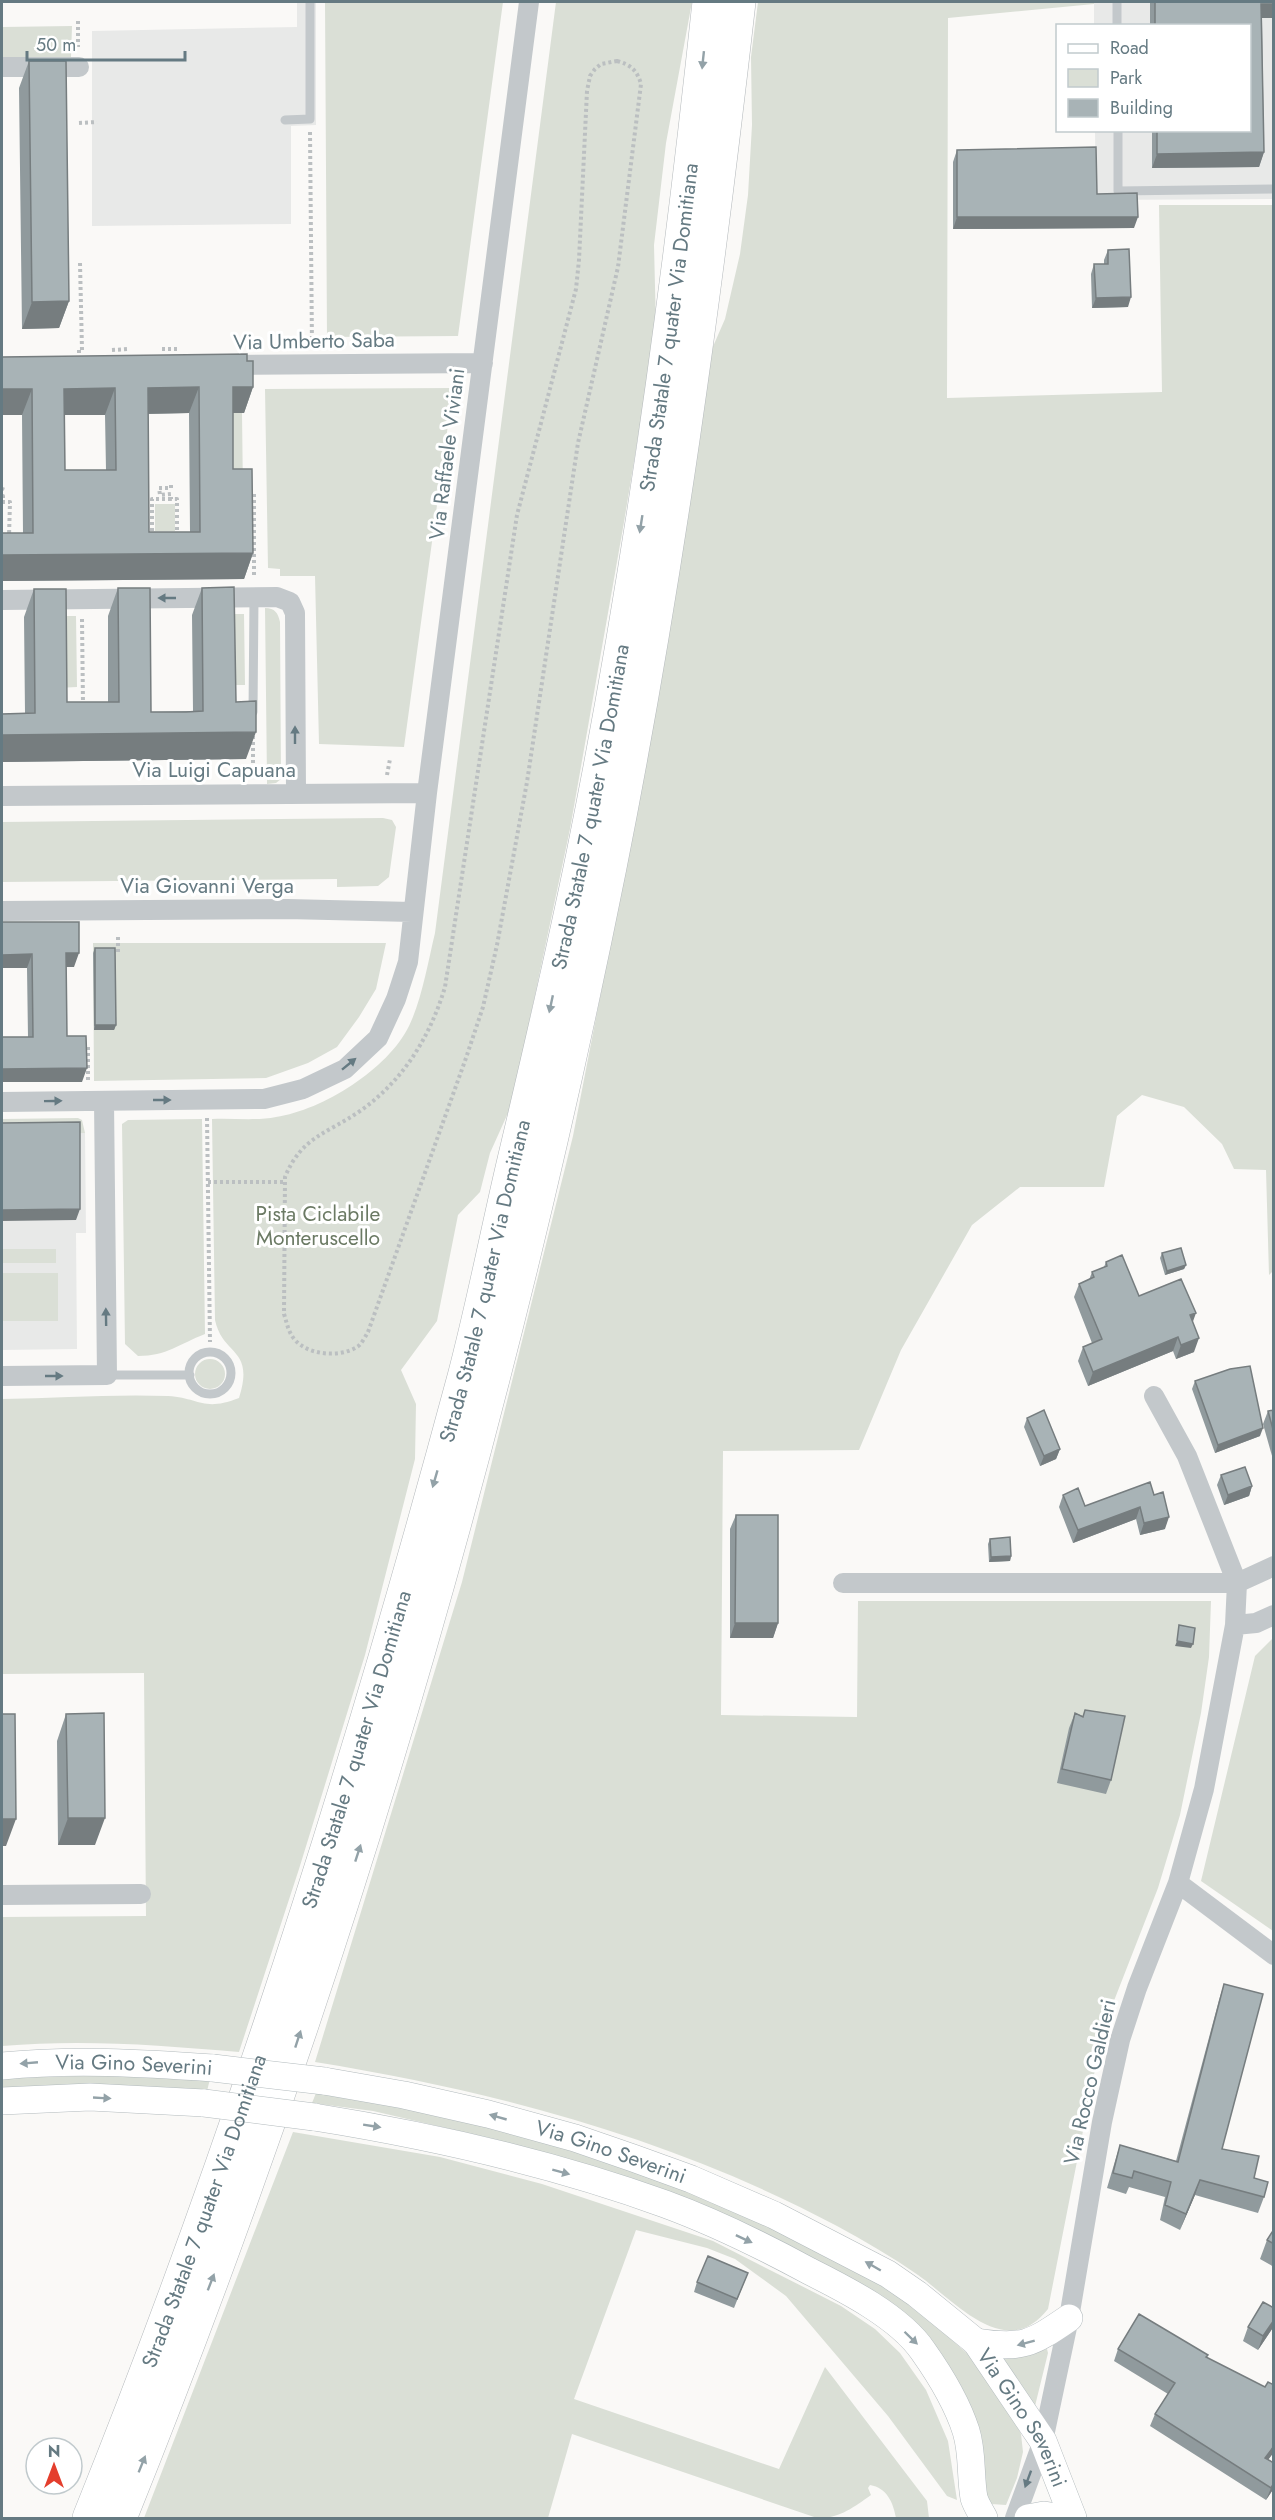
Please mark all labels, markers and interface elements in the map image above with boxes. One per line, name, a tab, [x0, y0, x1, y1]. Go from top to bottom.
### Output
scale bar	[27, 24, 184, 62]
legend	[1056, 24, 1251, 132]
text: 50 m	[36, 32, 76, 58]
text: Road	[1110, 35, 1149, 61]
one-way arrow	[698, 50, 708, 69]
text: Park	[1110, 65, 1142, 91]
text: Building	[1110, 95, 1173, 121]
street label: Strada Statale 7 quater Via Domitiana	[632, 161, 706, 494]
street label: Via Umberto Saba	[233, 325, 395, 357]
street label: Via Raffaele Viviani	[422, 366, 472, 542]
one-way arrow	[637, 514, 646, 533]
one-way arrow	[157, 594, 176, 603]
street label: Strada Statale 7 quater Via Domitiana	[544, 642, 637, 972]
one-way arrow	[290, 725, 300, 744]
street label: Via Luigi Capuana	[132, 755, 296, 785]
street label: Via Giovanni Verga	[120, 871, 294, 901]
one-way arrow	[545, 995, 555, 1013]
one-way arrow	[341, 1058, 356, 1071]
one-way arrow	[153, 1095, 172, 1105]
one-way arrow	[43, 1096, 62, 1106]
street label: Strada Statale 7 quater Via Domitiana	[432, 1117, 538, 1446]
park label: Pista Ciclabile Monteruscello	[256, 1199, 381, 1253]
one-way arrow	[101, 1307, 111, 1326]
one-way arrow	[45, 1371, 64, 1380]
one-way arrow	[430, 1470, 439, 1488]
street label: Strada Statale 7 quater Via Domitiana	[294, 1587, 419, 1912]
one-way arrow	[354, 1844, 363, 1862]
street label: Via Rocco Galdieri	[1056, 1996, 1124, 2168]
one-way arrow	[293, 2030, 303, 2048]
street label: Via Gino Severini	[55, 2047, 213, 2083]
street label: Strada Statale 7 quater Via Domitiana	[134, 2050, 274, 2372]
one-way arrow	[19, 2058, 38, 2068]
one-way arrow	[92, 2093, 111, 2102]
one-way arrow	[489, 2111, 507, 2121]
street label: Via Gino Severini	[532, 2113, 690, 2191]
one-way arrow	[362, 2122, 381, 2131]
one-way arrow	[552, 2167, 570, 2177]
one-way arrow	[736, 2234, 753, 2243]
one-way arrow	[864, 2261, 881, 2271]
one-way arrow	[207, 2273, 217, 2291]
one-way arrow	[903, 2331, 918, 2345]
one-way arrow	[1016, 2339, 1034, 2348]
street label: Via Gino Severini	[970, 2342, 1075, 2492]
north arrow	[24, 2436, 84, 2496]
text: N	[48, 2440, 60, 2463]
one-way arrow	[138, 2455, 147, 2473]
one-way arrow	[1022, 2471, 1032, 2489]

